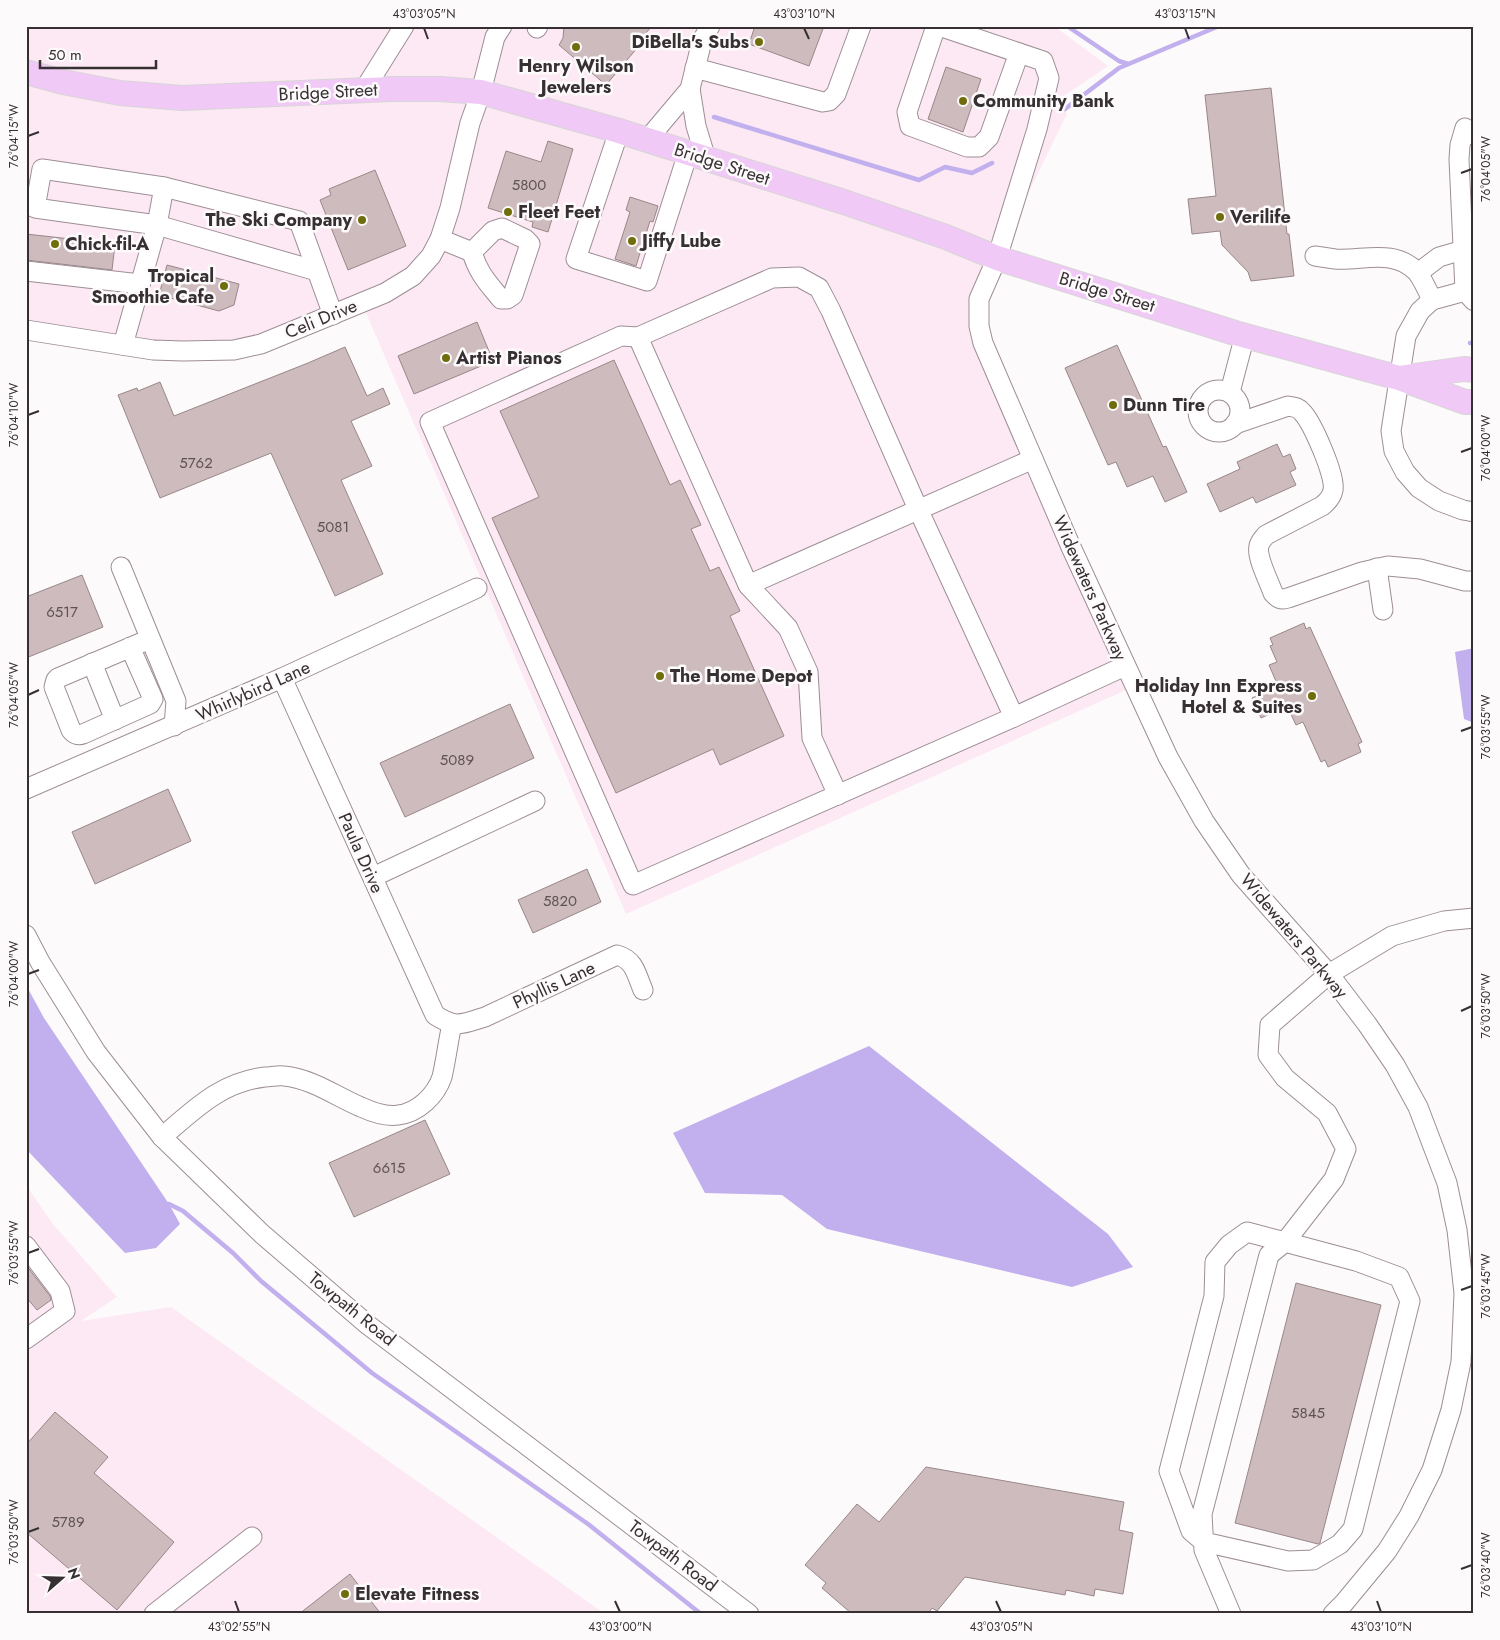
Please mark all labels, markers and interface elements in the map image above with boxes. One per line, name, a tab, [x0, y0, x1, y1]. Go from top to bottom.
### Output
text: 43°03'05"N	[393, 5, 455, 23]
text: 43°03'10"N	[773, 5, 835, 23]
text: 43°03'15"N	[1154, 5, 1216, 23]
place label: DiBella's Subs	[631, 29, 749, 55]
marker: DiBella's Subs	[753, 36, 765, 48]
scale bar	[40, 38, 156, 70]
marker: Henry Wilson Jewelers	[570, 41, 582, 53]
text: 50 m	[48, 44, 82, 66]
place label: Henry Wilson Jewelers	[518, 53, 634, 100]
street label: Bridge Street	[278, 76, 379, 108]
place label: Community Bank	[973, 88, 1115, 114]
marker: Community Bank	[957, 95, 969, 107]
text: 76°04'15"W	[5, 104, 23, 168]
street label: Bridge Street	[671, 136, 774, 192]
text: 76°04'05"W	[1477, 136, 1495, 202]
house number: 5800	[512, 174, 546, 196]
place label: Fleet Feet	[518, 199, 601, 225]
place label: Verilife	[1229, 204, 1291, 230]
marker: Fleet Feet	[502, 206, 514, 218]
place label: The Ski Company	[205, 207, 353, 233]
marker: Verilife	[1214, 211, 1226, 223]
marker: The Ski Company	[356, 214, 368, 226]
place label: Jiffy Lube	[639, 228, 721, 254]
place label: Chick-fil-A	[65, 231, 150, 257]
marker: Jiffy Lube	[626, 235, 638, 247]
marker: Chick-fil-A	[49, 238, 61, 250]
place label: Tropical Smoothie Cafe	[91, 263, 214, 310]
street label: Bridge Street	[1056, 265, 1159, 319]
marker: Tropical Smoothie Cafe	[218, 280, 230, 292]
street label: Celi Drive	[281, 293, 361, 345]
place label: Artist Pianos	[455, 345, 562, 371]
marker: Artist Pianos	[440, 352, 452, 364]
text: 76°04'10"W	[5, 383, 23, 447]
place label: Dunn Tire	[1123, 392, 1205, 418]
marker: Dunn Tire	[1107, 399, 1119, 411]
text: 76°04'00"W	[1477, 415, 1495, 481]
house number: 5762	[179, 452, 213, 474]
street label: Widewaters Parkway	[1046, 511, 1134, 665]
house number: 5081	[317, 516, 349, 538]
house number: 6517	[46, 601, 78, 623]
street label: Whirlybird Lane	[192, 654, 314, 728]
text: 76°04'05"W	[5, 662, 23, 728]
place label: The Home Depot	[670, 663, 813, 689]
marker: The Home Depot	[654, 670, 666, 682]
place label: Holiday Inn Express Hotel & Suites	[1135, 673, 1302, 720]
marker: Holiday Inn Express Hotel & Suites	[1306, 690, 1318, 702]
text: 76°03'55"W	[1477, 695, 1495, 759]
house number: 5089	[440, 749, 474, 771]
street label: Paula Drive	[332, 809, 390, 897]
street label: Widewaters Parkway	[1234, 868, 1354, 1004]
house number: 5820	[543, 890, 577, 912]
text: 76°04'00"W	[5, 941, 23, 1007]
street label: Phyllis Lane	[509, 955, 599, 1015]
text: 76°03'50"W	[1477, 973, 1495, 1039]
house number: 6615	[373, 1157, 405, 1179]
text: 76°03'55"W	[5, 1221, 23, 1285]
text: 76°03'45"W	[1477, 1253, 1495, 1318]
street label: Towpath Road	[303, 1266, 401, 1352]
house number: 5845	[1291, 1402, 1325, 1424]
text: 76°03'50"W	[5, 1499, 23, 1565]
house number: 5789	[51, 1511, 85, 1533]
street label: Towpath Road	[623, 1514, 723, 1598]
text: 76°03'40"W	[1477, 1532, 1495, 1598]
north arrow	[38, 1552, 88, 1602]
text: N	[63, 1565, 86, 1582]
place label: Elevate Fitness	[355, 1581, 479, 1607]
marker: Elevate Fitness	[339, 1588, 351, 1600]
text: 43°02'55"N	[208, 1618, 270, 1636]
text: 43°03'00"N	[588, 1618, 652, 1636]
text: 43°03'05"N	[970, 1618, 1032, 1636]
text: 43°03'10"N	[1350, 1618, 1412, 1636]

